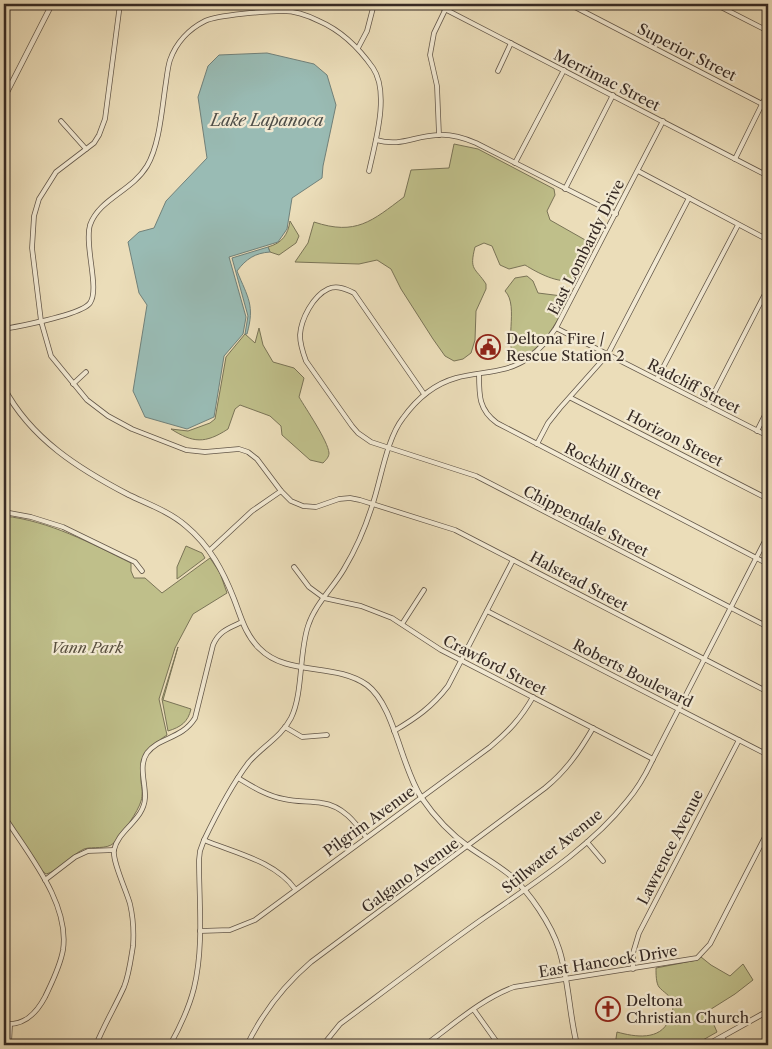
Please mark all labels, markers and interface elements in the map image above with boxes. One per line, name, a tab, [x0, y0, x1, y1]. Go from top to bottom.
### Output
street label: Superior Street	[634, 19, 740, 85]
street label: Merrimac Street	[551, 45, 664, 115]
water label: Lake Lapanoca	[208, 110, 324, 130]
street label: East Lombardy Drive	[544, 176, 628, 318]
place label: Deltona Fire / Rescue Station 2	[506, 329, 625, 365]
public building icon: Deltona Fire / Rescue Station 2	[475, 334, 501, 360]
street label: Radcliff Street	[644, 354, 744, 418]
street label: Horizon Street	[624, 406, 727, 471]
street label: Rockhill Street	[561, 438, 665, 504]
street label: Chippendale Street	[520, 481, 653, 561]
street label: Halstead Street	[527, 547, 632, 615]
street label: Crawford Street	[440, 631, 551, 700]
street label: Roberts Boulevard	[570, 635, 696, 711]
park label: Vann Park	[51, 638, 124, 657]
street label: Pilgrim Avenue	[320, 781, 418, 861]
street label: Lawrence Avenue	[633, 786, 707, 908]
street label: Stillwater Avenue	[498, 805, 606, 897]
street label: Galgano Avenue	[358, 833, 462, 917]
street label: East Hancock Drive	[537, 941, 679, 981]
place label: Deltona Christian Church	[626, 991, 750, 1027]
church icon: Deltona Christian Church	[595, 996, 621, 1022]

